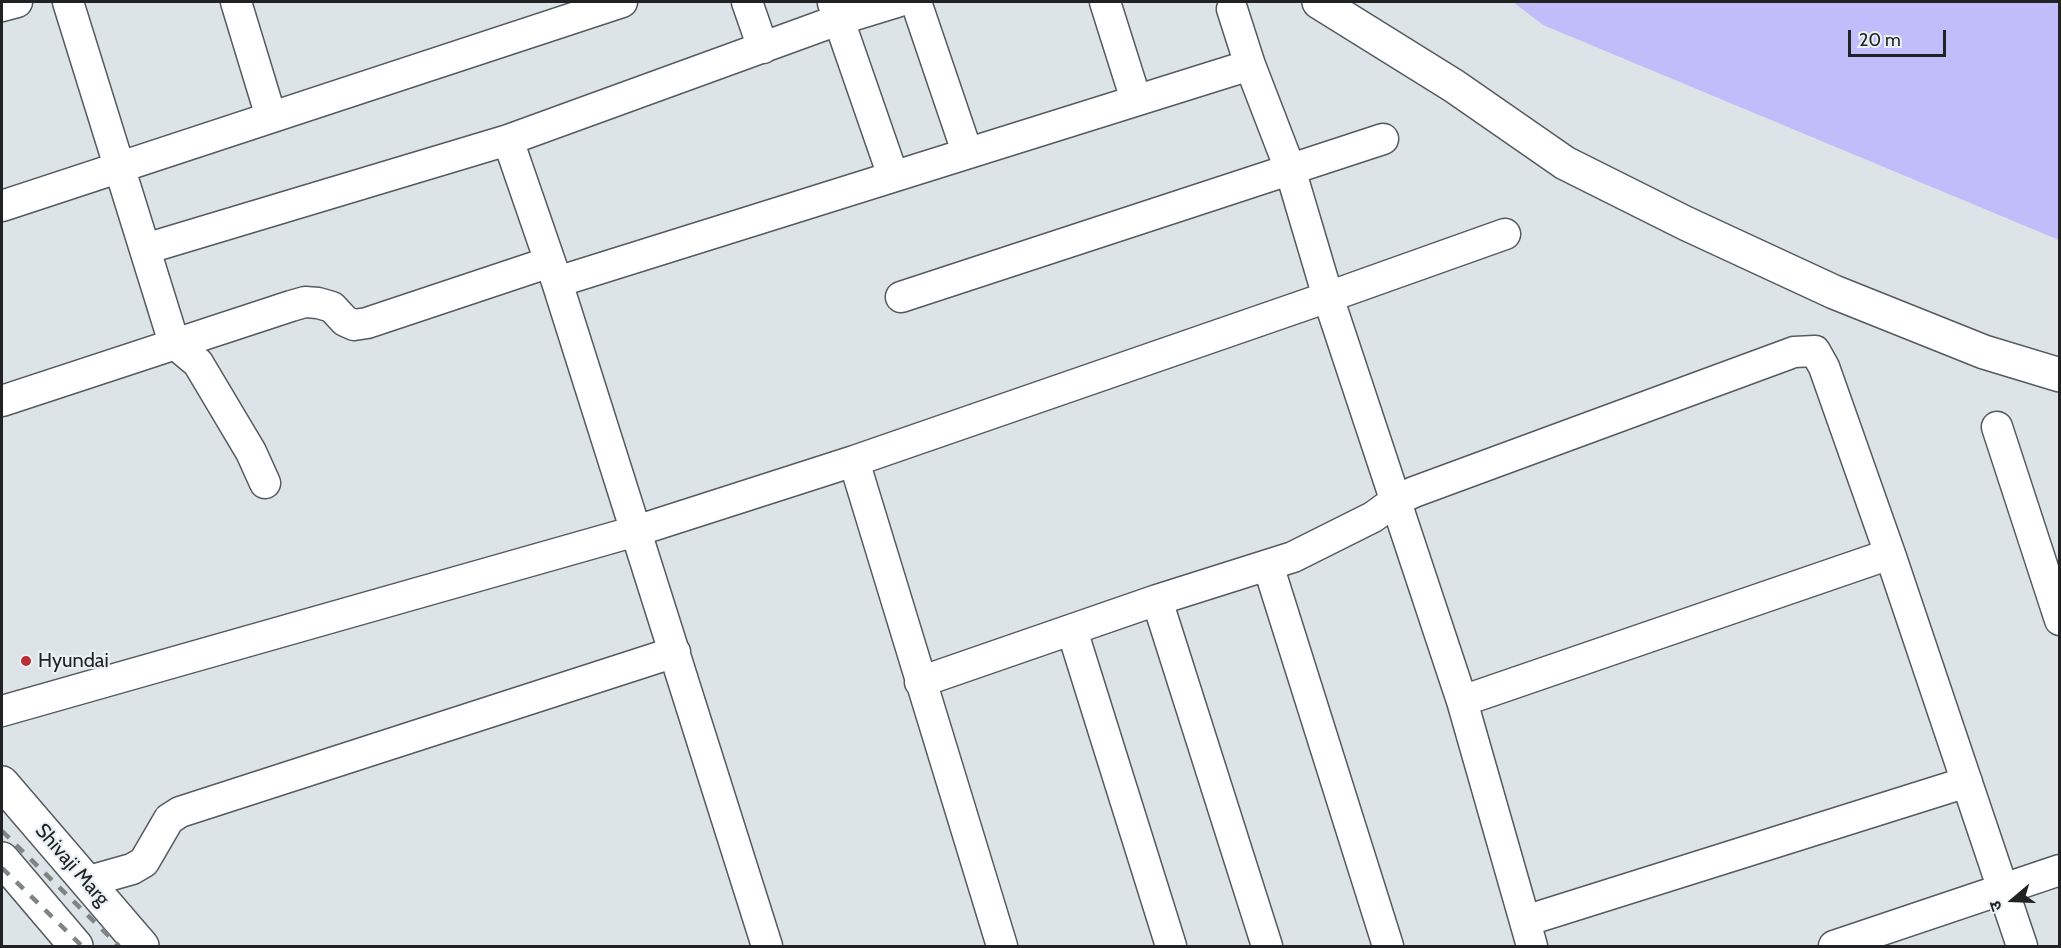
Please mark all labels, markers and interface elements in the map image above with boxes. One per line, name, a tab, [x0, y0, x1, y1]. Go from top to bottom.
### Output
scale bar	[1851, 18, 1948, 56]
text: 20 m	[1859, 29, 1901, 51]
place label: Hyundai	[38, 649, 109, 673]
marker: Hyundai	[19, 654, 33, 668]
street label: Shivaji Marg	[30, 819, 114, 911]
north arrow	[1983, 870, 2043, 930]
text: उ	[1985, 898, 2006, 914]

